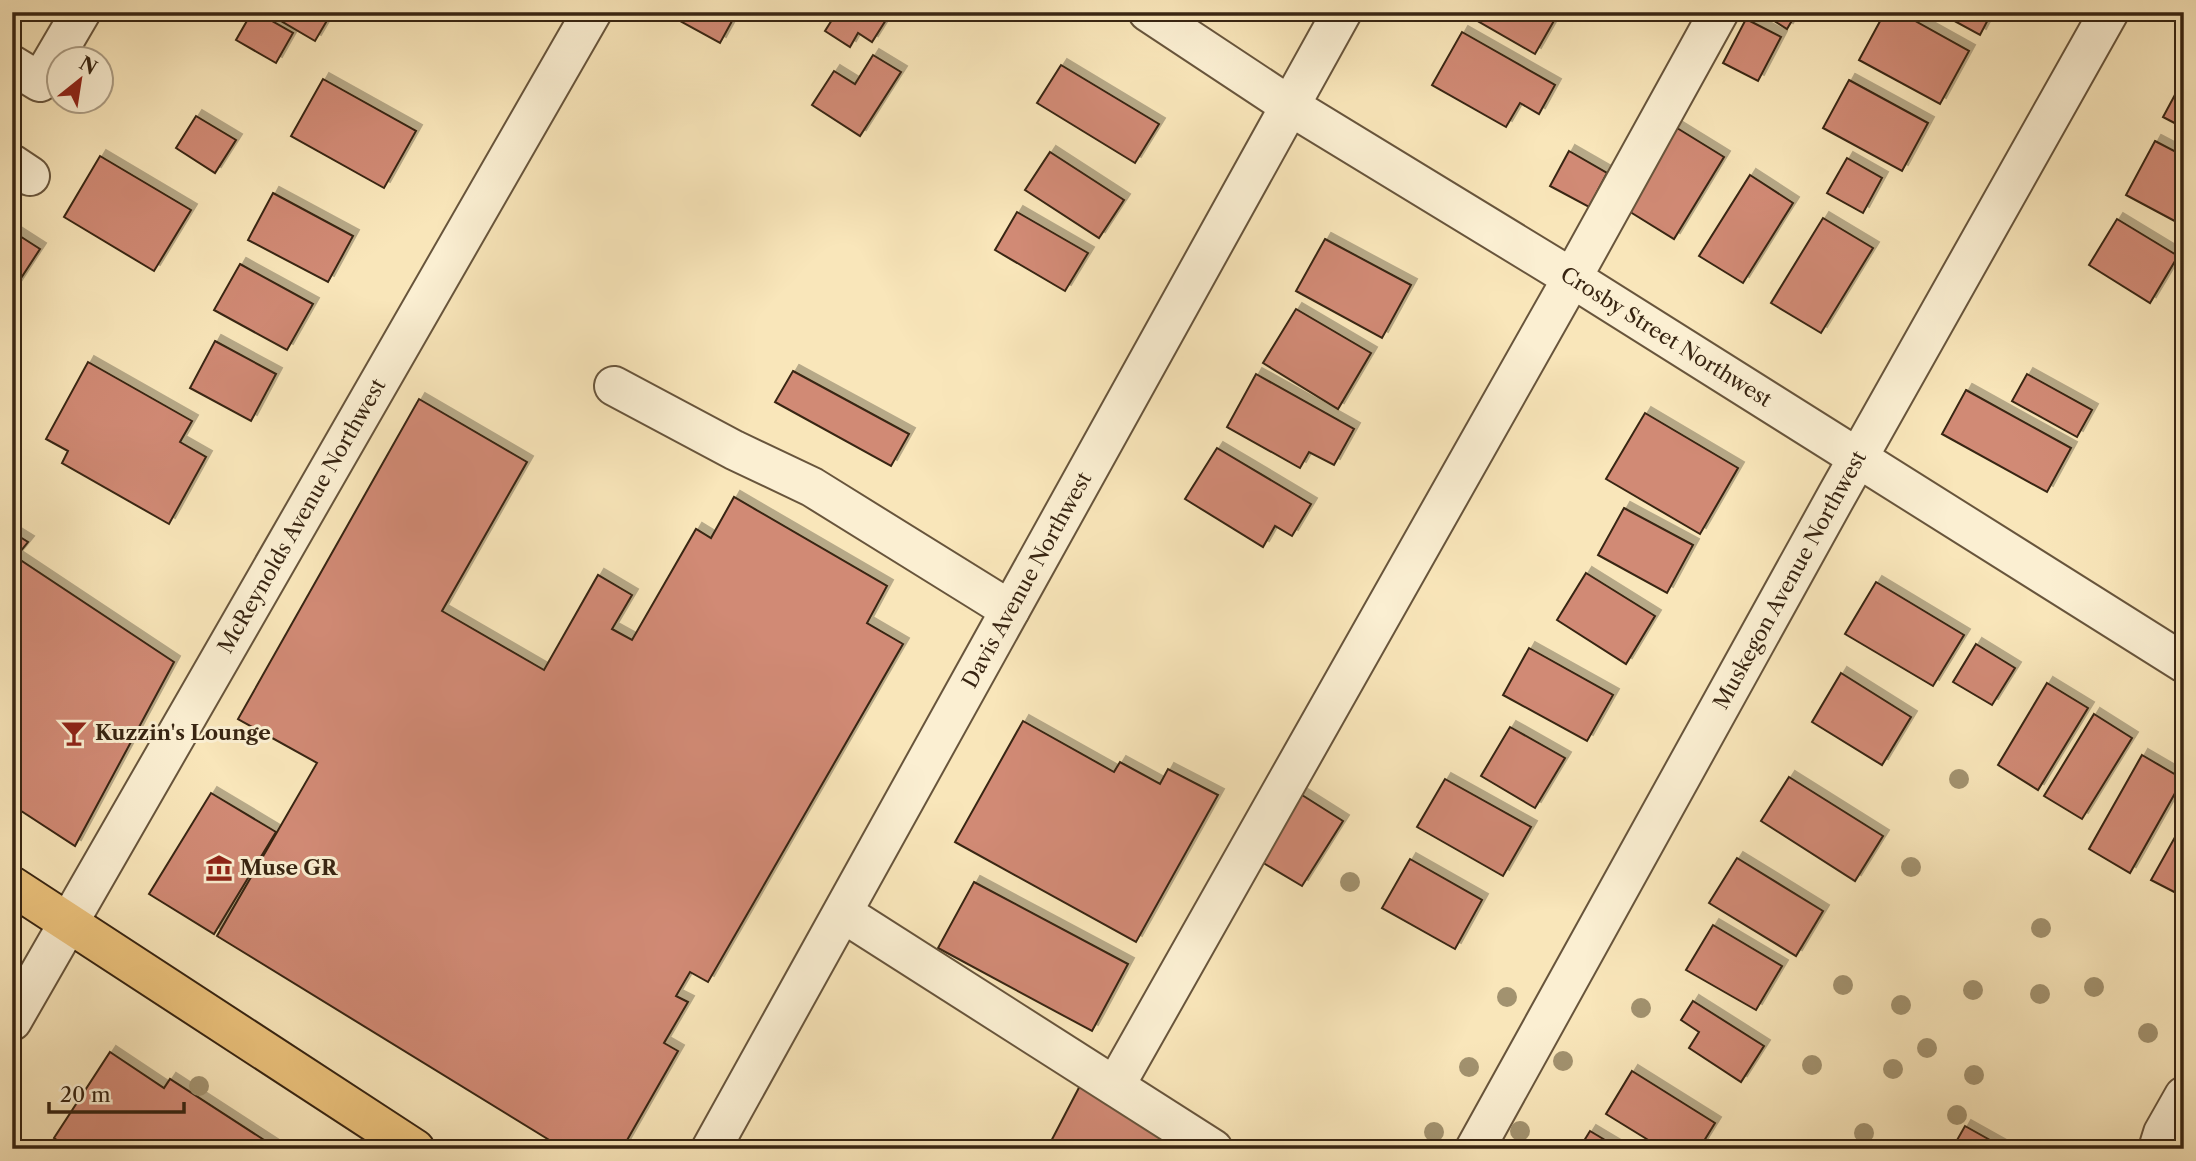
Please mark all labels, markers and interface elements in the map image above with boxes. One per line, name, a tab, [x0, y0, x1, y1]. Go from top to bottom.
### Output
north arrow	[46, 46, 116, 116]
text: N	[75, 52, 101, 80]
street label: Crosby Street Northwest	[1556, 261, 1777, 412]
street label: McReynolds Avenue Northwest	[213, 374, 391, 657]
street label: Muskegon Avenue Northwest	[1708, 446, 1871, 713]
street label: Davis Avenue Northwest	[957, 467, 1097, 692]
bar icon: Kuzzin's Lounge	[59, 718, 89, 748]
place label: Kuzzin's Lounge	[95, 720, 271, 745]
museum icon: Muse GR	[204, 853, 234, 883]
place label: Muse GR	[240, 855, 338, 880]
scale bar	[49, 1070, 184, 1114]
text: 20 m	[60, 1082, 111, 1107]

